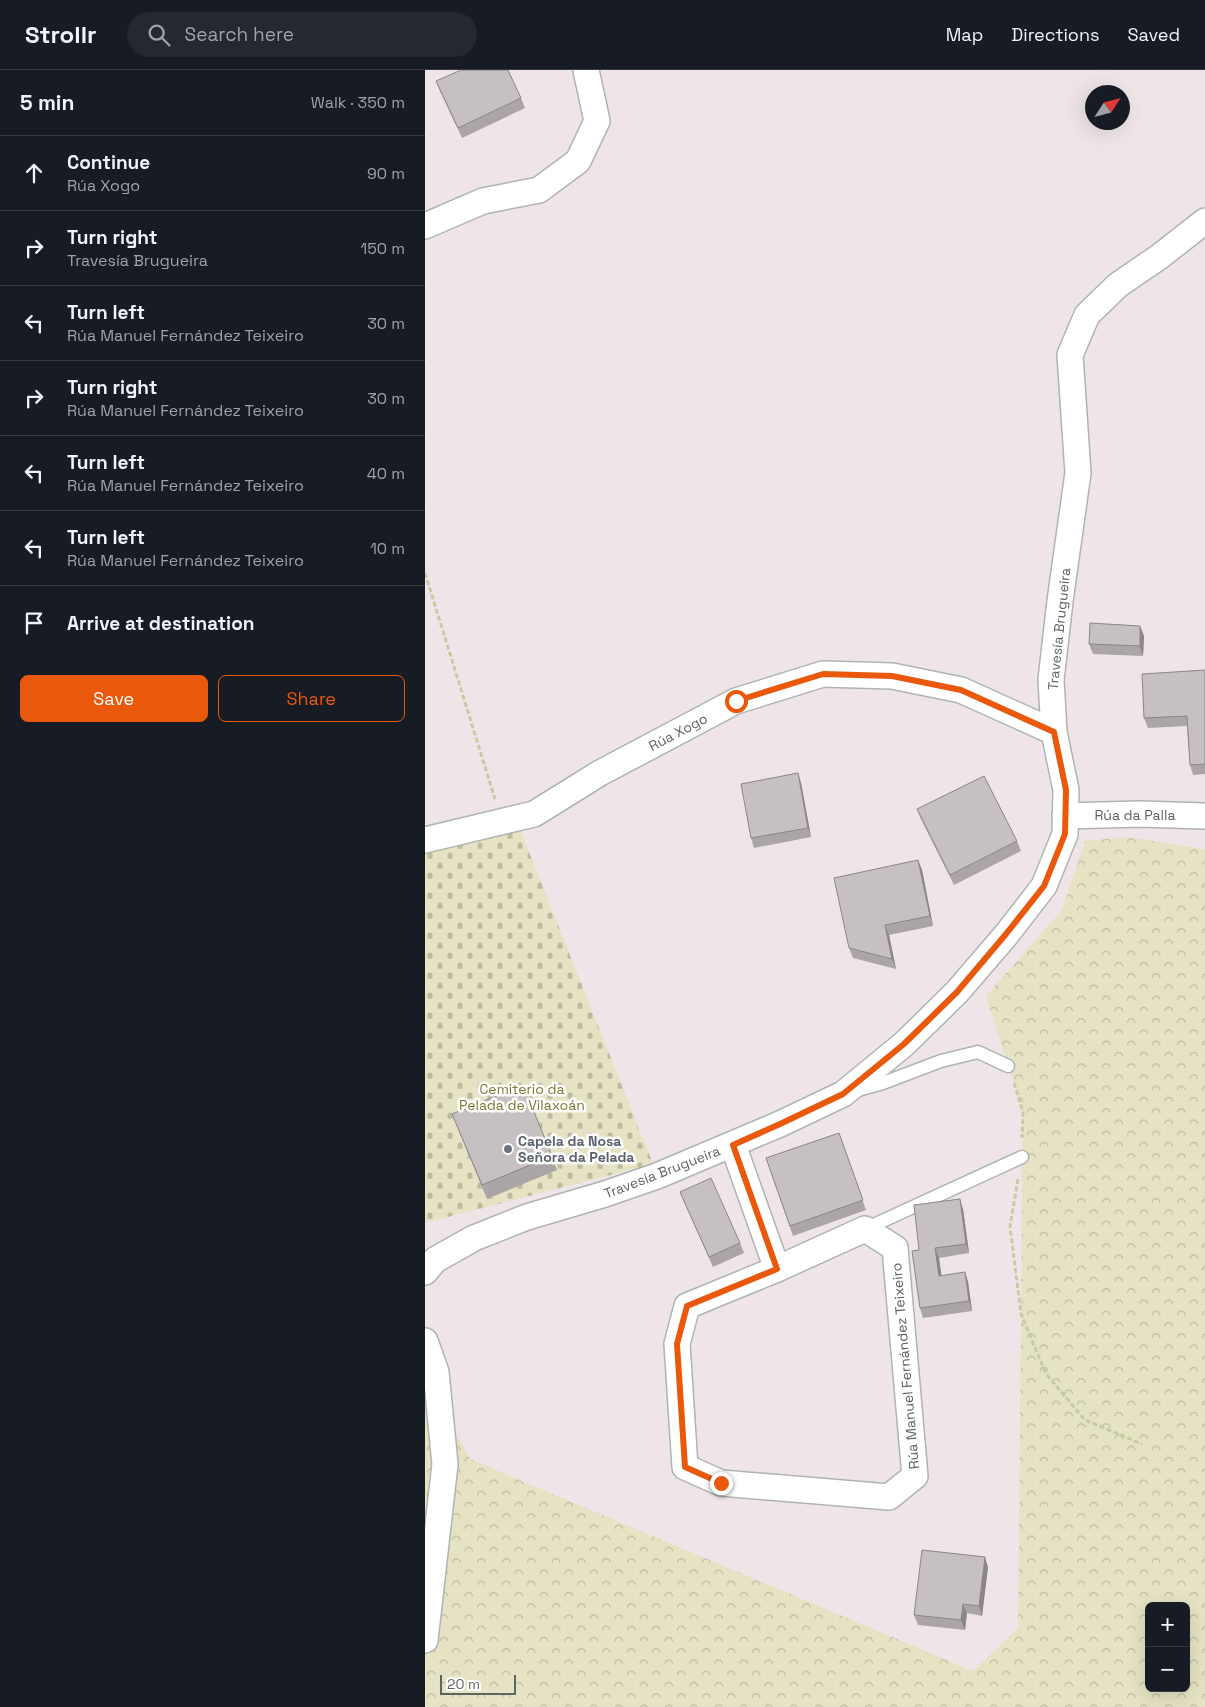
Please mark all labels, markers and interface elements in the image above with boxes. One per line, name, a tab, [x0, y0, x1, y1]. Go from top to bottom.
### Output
search box	[127, 12, 477, 57]
text: Strollr	[25, 19, 97, 50]
icon: search	[145, 21, 173, 49]
text: Search here	[185, 22, 294, 47]
text: Map	[946, 23, 983, 46]
text: Directions	[1011, 23, 1100, 46]
text: Saved	[1128, 23, 1180, 46]
north arrow	[1085, 85, 1130, 130]
text: 5 min	[20, 89, 74, 116]
text: Walk · 350 m	[311, 92, 405, 113]
text: Continue	[67, 150, 150, 175]
icon: ahead	[20, 159, 48, 187]
text: 90 m	[367, 163, 405, 184]
text: Rúa Xogo	[67, 175, 140, 196]
text: Turn right	[67, 225, 157, 250]
icon: right	[20, 234, 48, 262]
text: 150 m	[361, 238, 405, 259]
text: Travesía Brugueira	[67, 250, 208, 271]
text: Turn left	[67, 300, 145, 325]
icon: left	[20, 309, 48, 337]
text: 30 m	[367, 313, 405, 334]
text: Rúa Manuel Fernández Teixeiro	[67, 325, 304, 346]
text: Turn right	[67, 375, 157, 400]
icon: right	[20, 384, 48, 412]
text: 30 m	[367, 388, 405, 409]
text: Rúa Manuel Fernández Teixeiro	[67, 400, 304, 421]
text: Turn left	[67, 450, 145, 475]
icon: left	[20, 459, 48, 487]
text: 40 m	[367, 463, 405, 484]
text: Rúa Manuel Fernández Teixeiro	[67, 475, 304, 496]
text: Turn left	[67, 525, 145, 550]
icon: left	[20, 534, 48, 562]
text: 10 m	[370, 538, 405, 559]
text: Rúa Manuel Fernández Teixeiro	[67, 550, 304, 571]
street label: Travesía Brugueira	[1044, 567, 1074, 691]
icon: arrive	[20, 609, 48, 637]
text: Arrive at destination	[67, 611, 255, 636]
button: Save	[20, 675, 208, 722]
button: Share	[218, 675, 405, 722]
route start	[725, 690, 748, 713]
street label: Rúa Xogo	[646, 709, 710, 755]
street label: Rúa da Palla	[1095, 806, 1175, 824]
park label: Cemiterio da Pelada de Vilaxoán	[459, 1080, 585, 1114]
place label: Capela da Nosa Señora da Pelada	[518, 1132, 634, 1166]
street label: Travesía Brugueira	[601, 1141, 723, 1203]
marker: Capela da Nosa Señora da Pelada	[502, 1143, 514, 1155]
street label: Rúa Manuel Fernández Teixeiro	[887, 1262, 923, 1470]
route end	[710, 1472, 733, 1495]
map controls	[1145, 1602, 1190, 1692]
button: +	[1145, 1602, 1190, 1647]
button: −	[1145, 1647, 1190, 1692]
scale bar	[440, 1672, 516, 1695]
text: 20 m	[447, 1675, 480, 1693]

